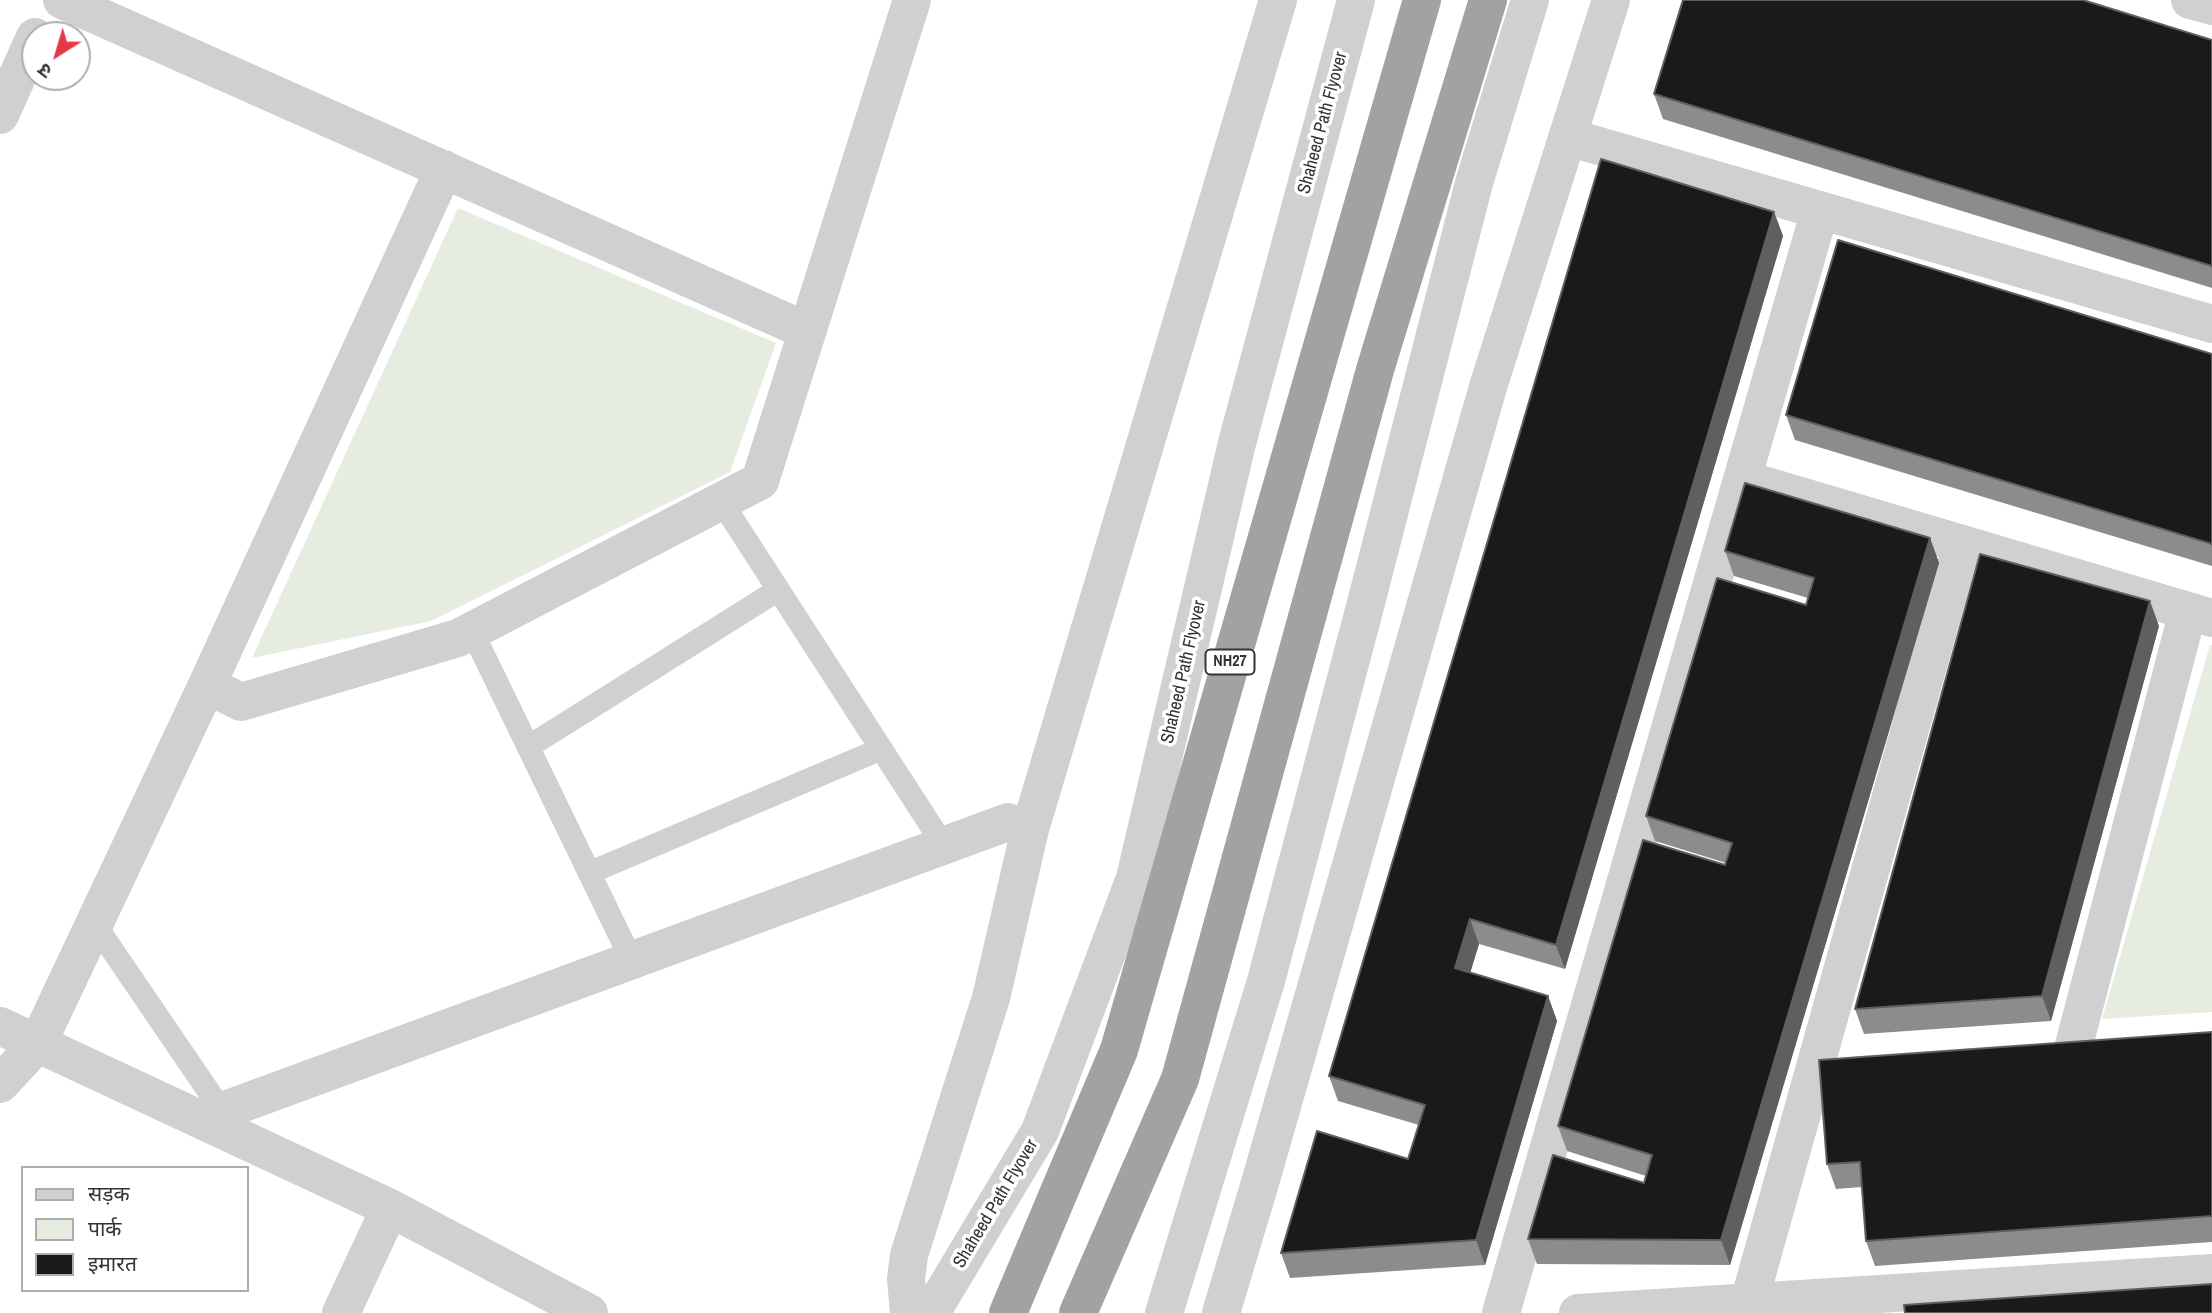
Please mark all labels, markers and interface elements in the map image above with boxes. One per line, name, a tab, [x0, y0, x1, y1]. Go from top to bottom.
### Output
north arrow	[21, 21, 91, 91]
street label: Shaheed Path Flyover	[1294, 50, 1352, 196]
text: उ	[32, 57, 57, 85]
street label: Shaheed Path Flyover	[1157, 598, 1211, 746]
road number: NH27	[1206, 650, 1254, 674]
street label: Shaheed Path Flyover	[949, 1136, 1043, 1272]
legend	[21, 1166, 248, 1292]
text: सड़क	[88, 1179, 130, 1208]
text: पार्क	[88, 1214, 122, 1243]
text: इमारत	[88, 1249, 137, 1278]

